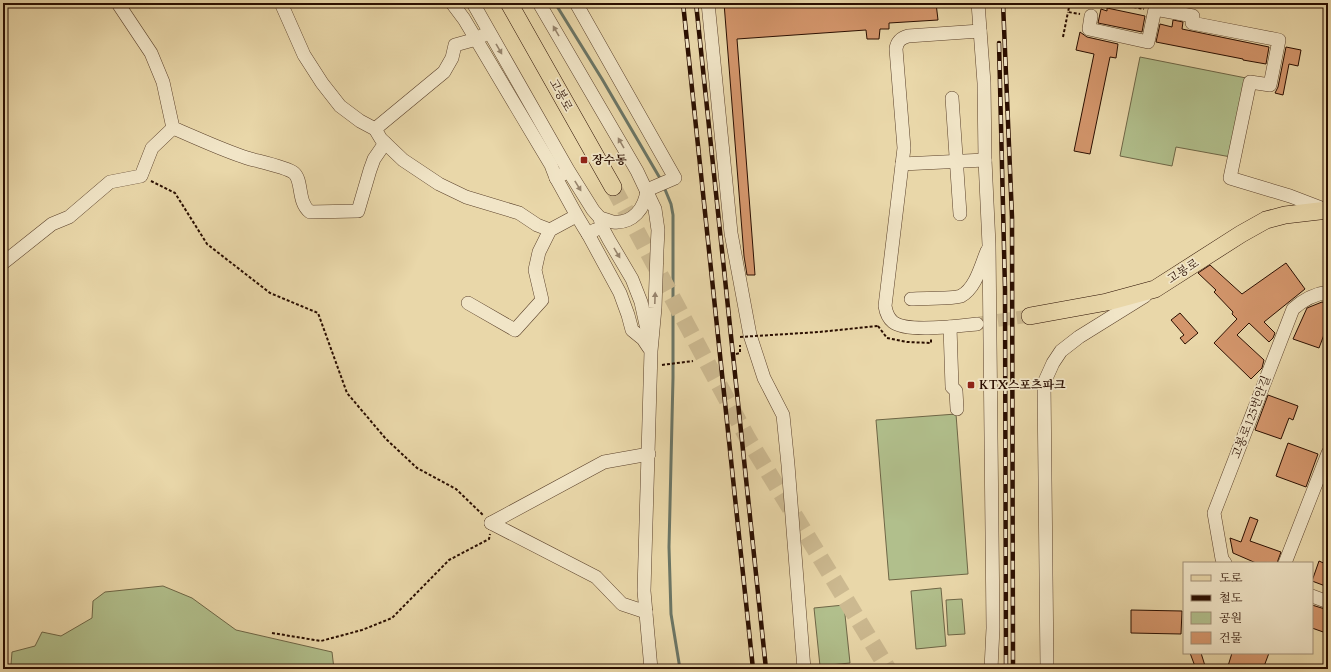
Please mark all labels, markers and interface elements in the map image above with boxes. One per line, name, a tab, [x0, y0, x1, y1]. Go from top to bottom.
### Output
one-way arrow	[552, 25, 559, 37]
one-way arrow	[495, 43, 502, 55]
street label: 고봉로	[546, 76, 577, 114]
one-way arrow	[618, 137, 625, 149]
place label: 장수동	[592, 152, 627, 168]
marker: 장수동	[579, 155, 589, 165]
one-way arrow	[574, 180, 581, 192]
one-way arrow	[613, 248, 621, 258]
street label: 고봉로	[1164, 255, 1202, 287]
one-way arrow	[652, 292, 659, 304]
street label: 고봉로125번안길	[1228, 373, 1274, 461]
place label: KTX스포츠파크	[979, 377, 1066, 393]
marker: KTX스포츠파크	[966, 380, 976, 390]
legend	[1183, 562, 1313, 654]
text: 도로	[1219, 570, 1243, 586]
text: 철도	[1219, 590, 1243, 606]
text: 공원	[1219, 610, 1242, 626]
text: 건물	[1219, 630, 1243, 646]

